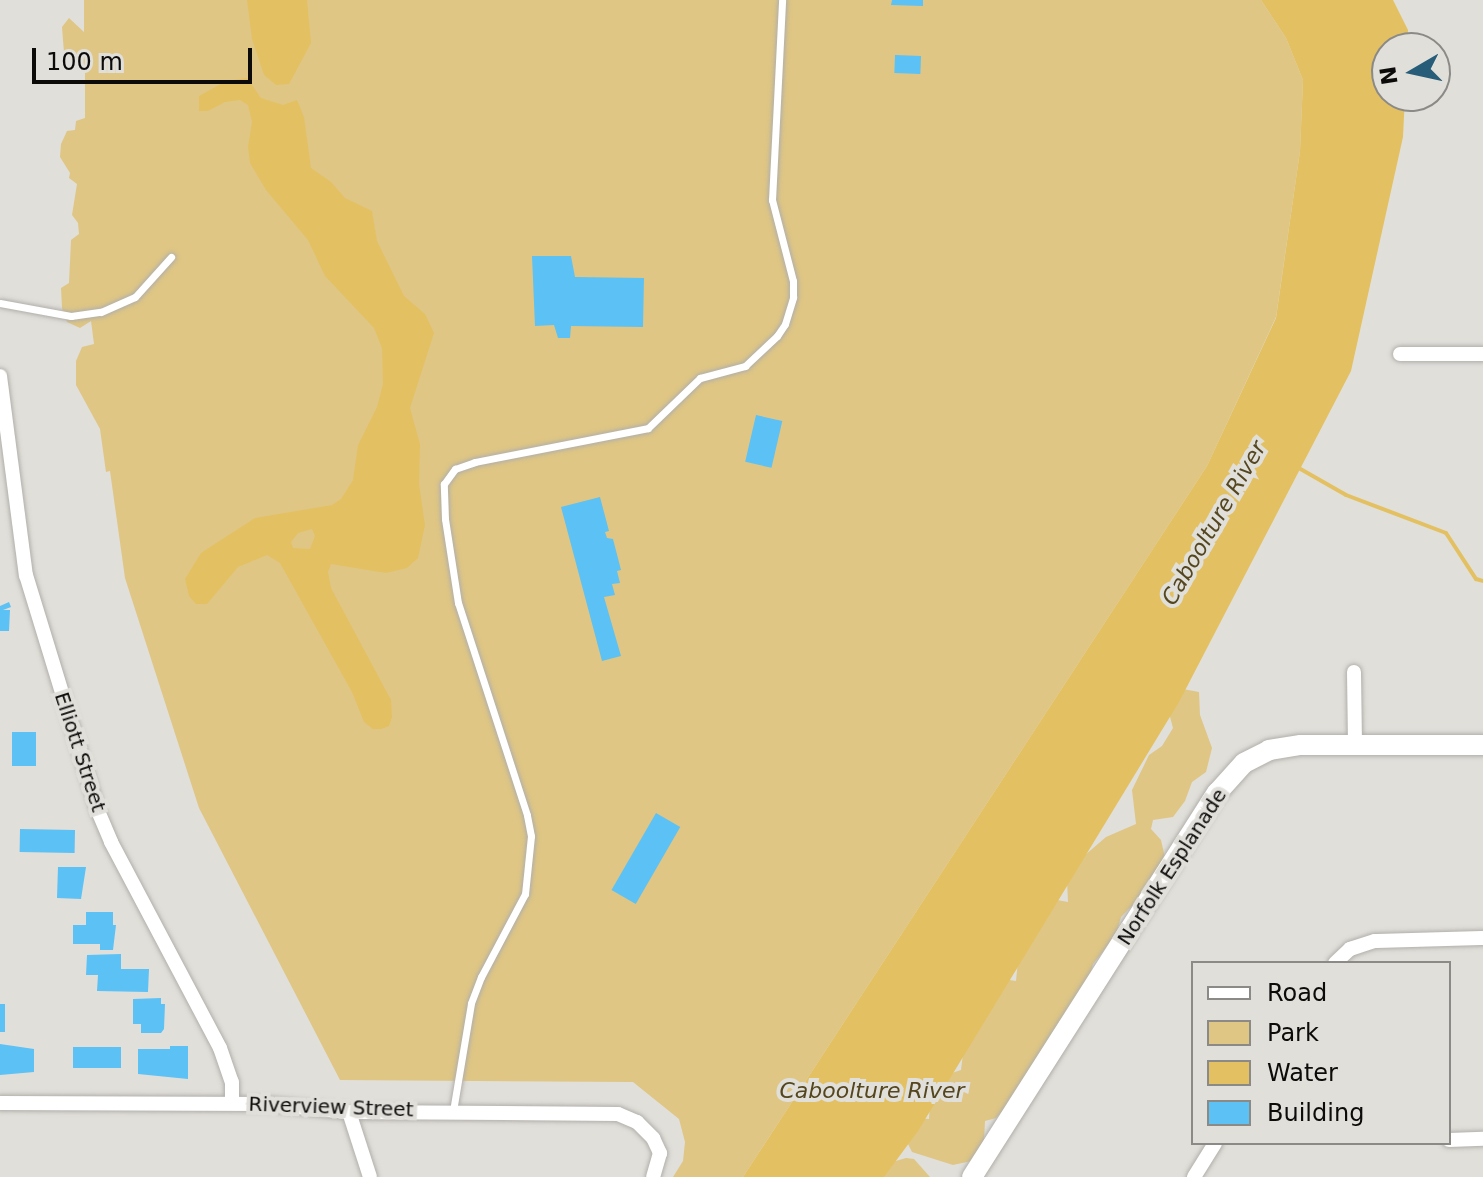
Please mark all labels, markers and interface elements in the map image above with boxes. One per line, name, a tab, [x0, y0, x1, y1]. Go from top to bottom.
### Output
scale bar	[36, 32, 256, 82]
north arrow	[1371, 32, 1451, 112]
text: 100 m	[46, 48, 123, 76]
text: N	[1375, 64, 1403, 87]
water label: Caboolture River	[1156, 436, 1272, 610]
street label: Elliott Street	[49, 689, 111, 815]
street label: Norfolk Esplanade	[1112, 784, 1232, 950]
legend	[1191, 961, 1451, 1145]
text: Road	[1267, 979, 1327, 1007]
text: Park	[1267, 1019, 1319, 1047]
text: Water	[1267, 1059, 1338, 1087]
water label: Caboolture River	[780, 1078, 964, 1104]
street label: Riverview Street	[248, 1092, 414, 1122]
text: Building	[1267, 1099, 1364, 1127]

